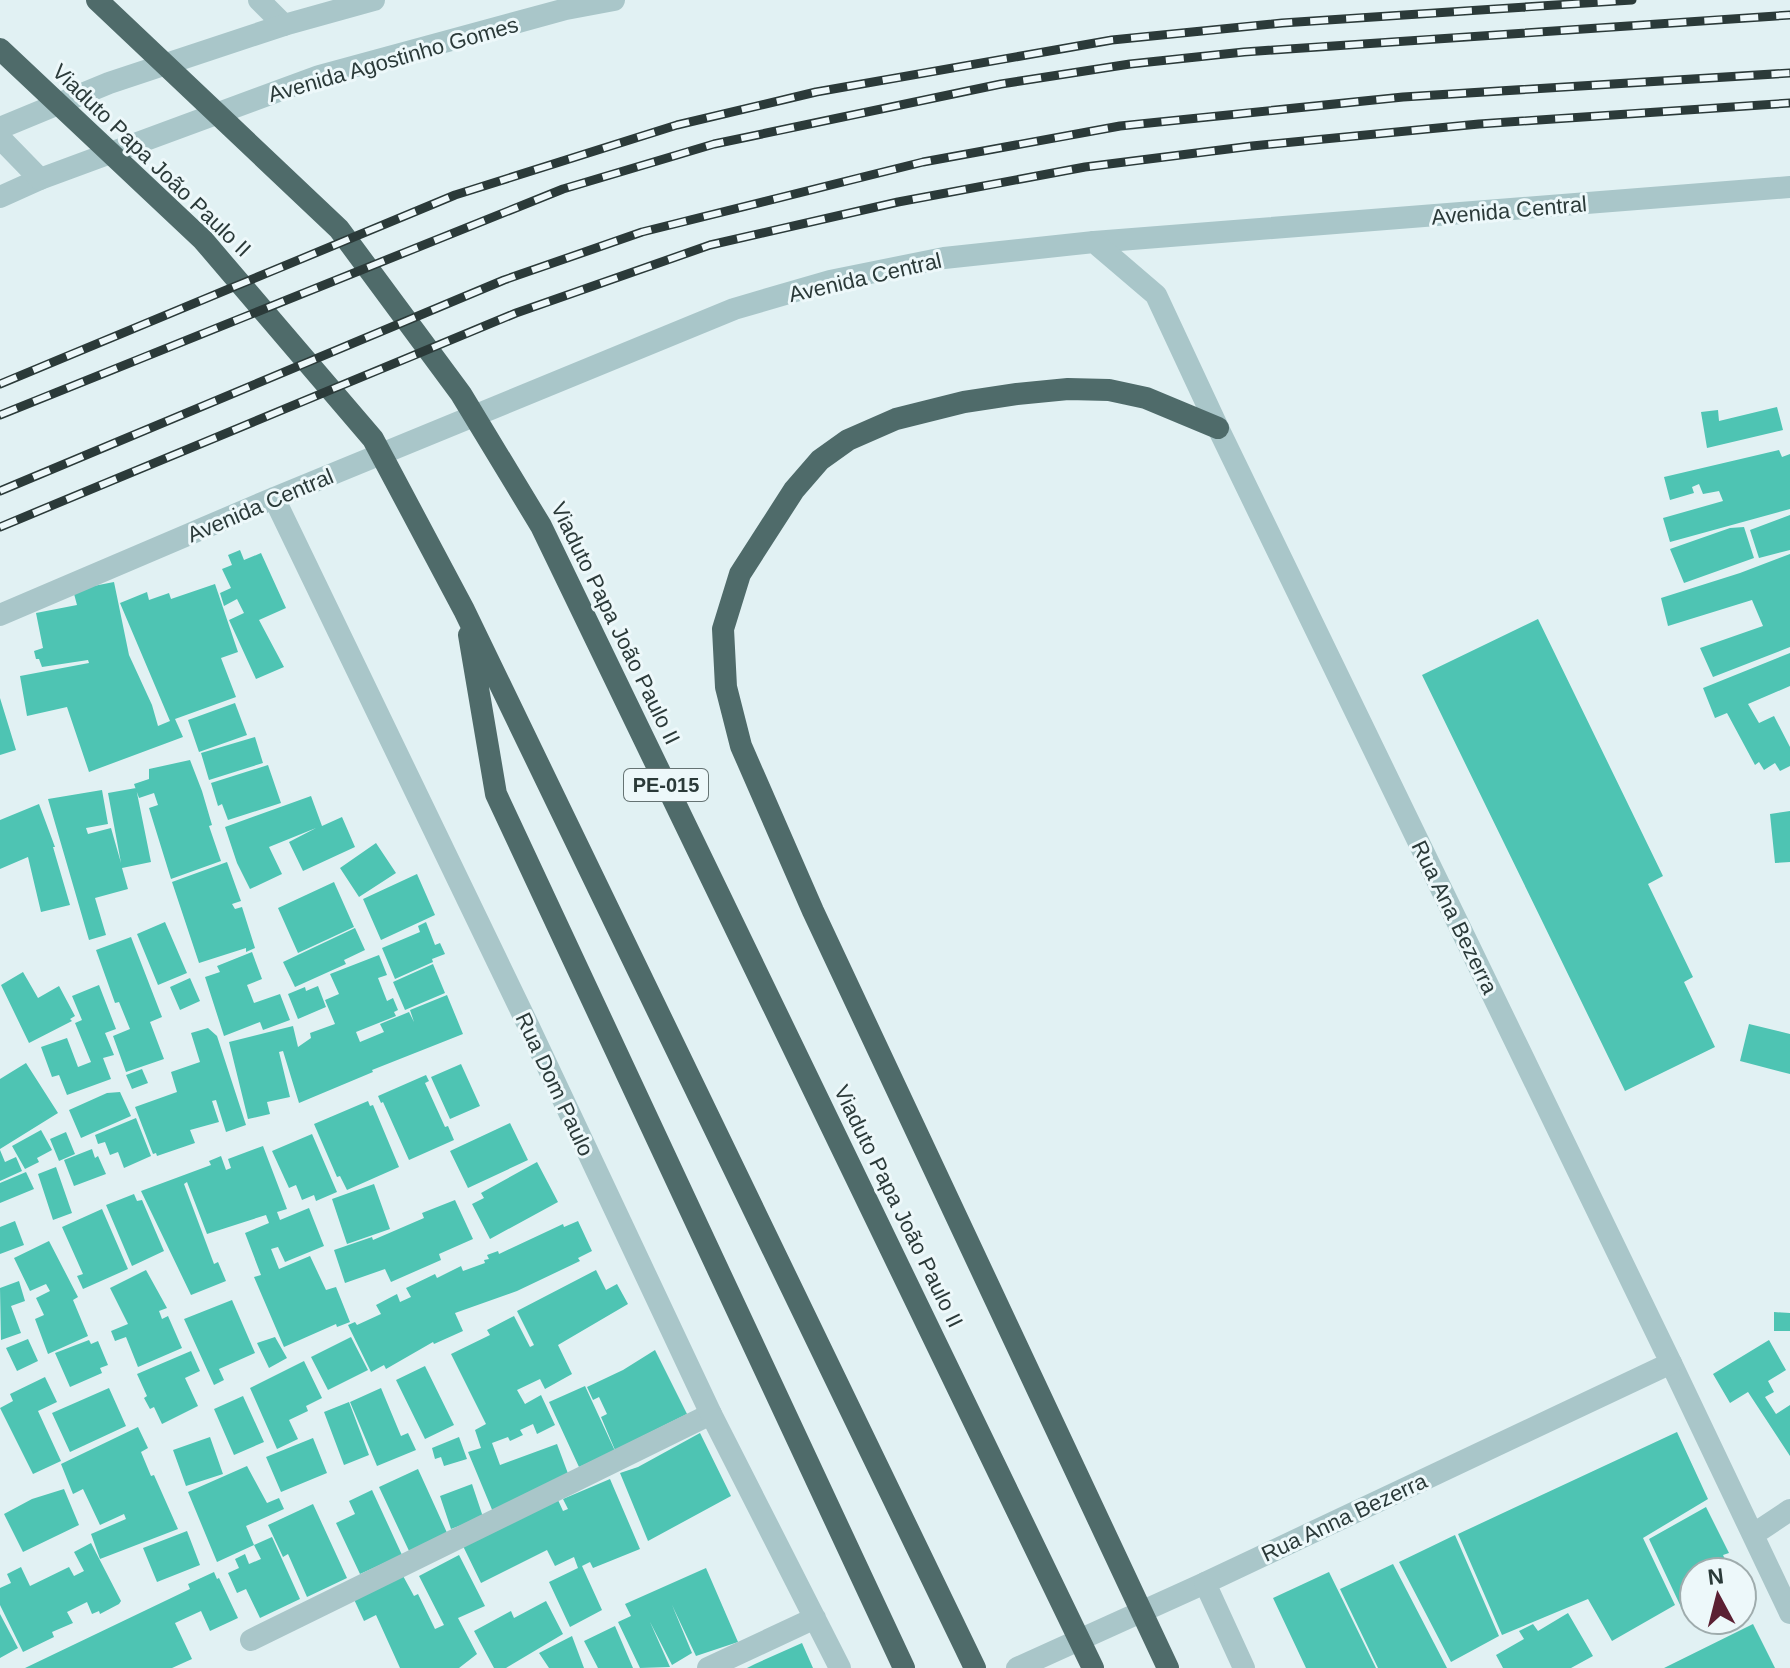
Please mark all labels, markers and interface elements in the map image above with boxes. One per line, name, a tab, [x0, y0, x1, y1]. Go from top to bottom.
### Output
street label: Avenida Agostinho Gomes	[265, 12, 521, 107]
street label: Viaduto Papa João Paulo II	[47, 59, 256, 262]
street label: Avenida Central	[1430, 191, 1588, 230]
street label: Avenida Central	[786, 248, 944, 307]
street label: Avenida Central	[183, 463, 337, 547]
street label: Viaduto Papa João Paulo II	[546, 498, 685, 748]
road number: PE-015	[624, 769, 708, 801]
street label: Rua Ana Bezerra	[1407, 836, 1503, 999]
street label: Rua Dom Paulo	[510, 1009, 599, 1160]
street label: Viaduto Papa João Paulo II	[829, 1081, 968, 1331]
street label: Rua Anna Bezerra	[1257, 1468, 1432, 1567]
north arrow	[1678, 1556, 1758, 1636]
text: N	[1706, 1563, 1725, 1590]

